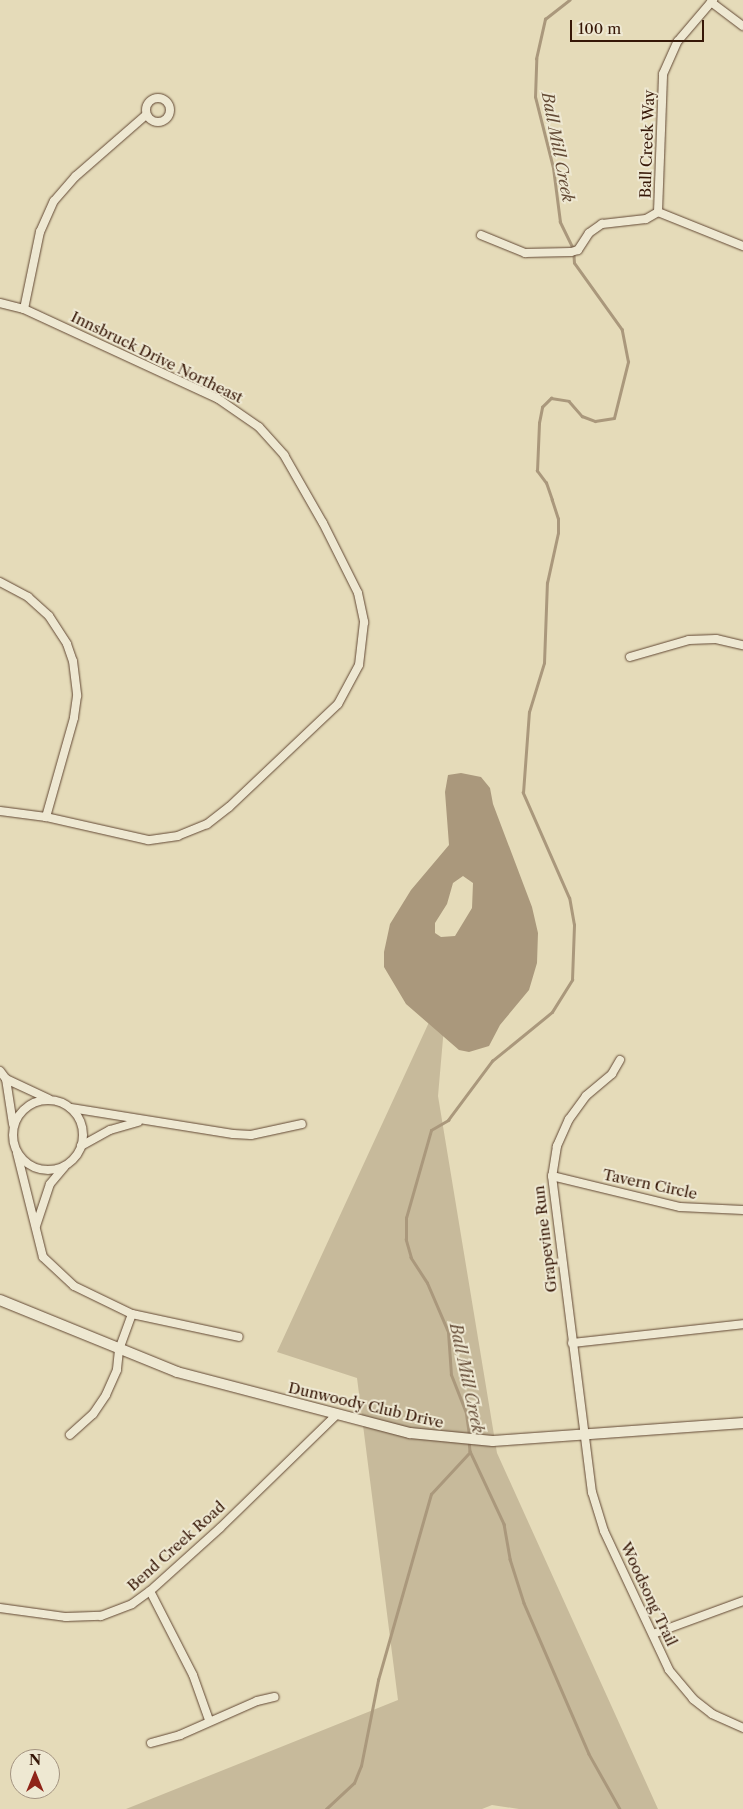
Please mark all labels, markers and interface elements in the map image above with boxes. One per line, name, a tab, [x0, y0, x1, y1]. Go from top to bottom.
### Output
scale bar	[573, 10, 707, 42]
text: 100 m	[578, 19, 621, 38]
street label: Ball Creek Way	[636, 89, 658, 199]
water label: Ball Mill Creek	[538, 90, 578, 204]
street label: Innsbruck Drive Northeast	[68, 307, 246, 407]
street label: Tavern Circle	[601, 1165, 699, 1203]
street label: Grapevine Run	[530, 1184, 560, 1294]
water label: Ball Mill Creek	[446, 1321, 488, 1435]
street label: Dunwoody Club Drive	[286, 1378, 446, 1432]
street label: Bend Creek Road	[123, 1497, 229, 1595]
street label: Woodsong Trail	[617, 1539, 681, 1649]
north arrow	[10, 1749, 60, 1799]
text: N	[29, 1751, 41, 1769]

